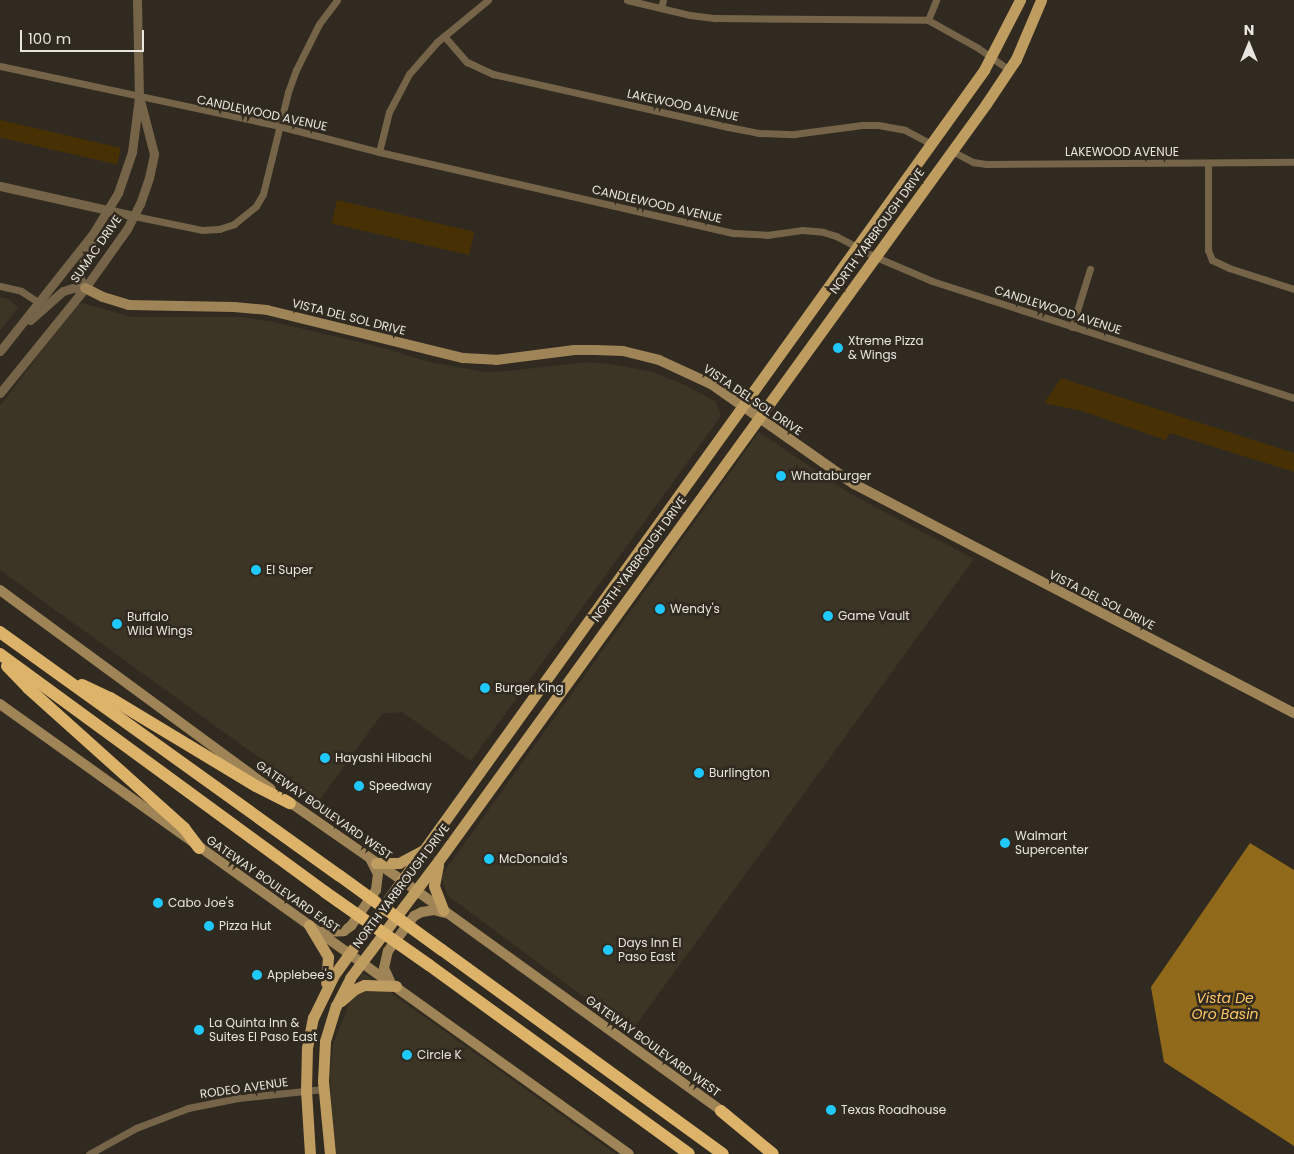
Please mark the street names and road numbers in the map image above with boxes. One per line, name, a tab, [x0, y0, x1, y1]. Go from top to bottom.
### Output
street label: LAKEWOOD AVENUE	[626, 86, 740, 124]
street label: CANDLEWOOD AVENUE	[195, 92, 329, 134]
street label: LAKEWOOD AVENUE	[1065, 145, 1179, 159]
street label: NORTH YARBROUGH DRIVE	[827, 165, 927, 297]
street label: CANDLEWOOD AVENUE	[591, 182, 723, 226]
street label: SUMAC DRIVE	[67, 213, 125, 285]
street label: CANDLEWOOD AVENUE	[993, 283, 1123, 337]
street label: VISTA DEL SOL DRIVE	[291, 296, 407, 338]
street label: VISTA DEL SOL DRIVE	[701, 361, 805, 439]
street label: NORTH YARBROUGH DRIVE	[589, 493, 689, 625]
street label: VISTA DEL SOL DRIVE	[1047, 567, 1157, 633]
street label: GATEWAY BOULEVARD WEST	[253, 757, 395, 863]
street label: NORTH YARBROUGH DRIVE	[350, 821, 452, 951]
street label: GATEWAY BOULEVARD EAST	[204, 832, 342, 936]
street label: GATEWAY BOULEVARD WEST	[583, 992, 723, 1100]
street label: RODEO AVENUE	[199, 1075, 289, 1101]

